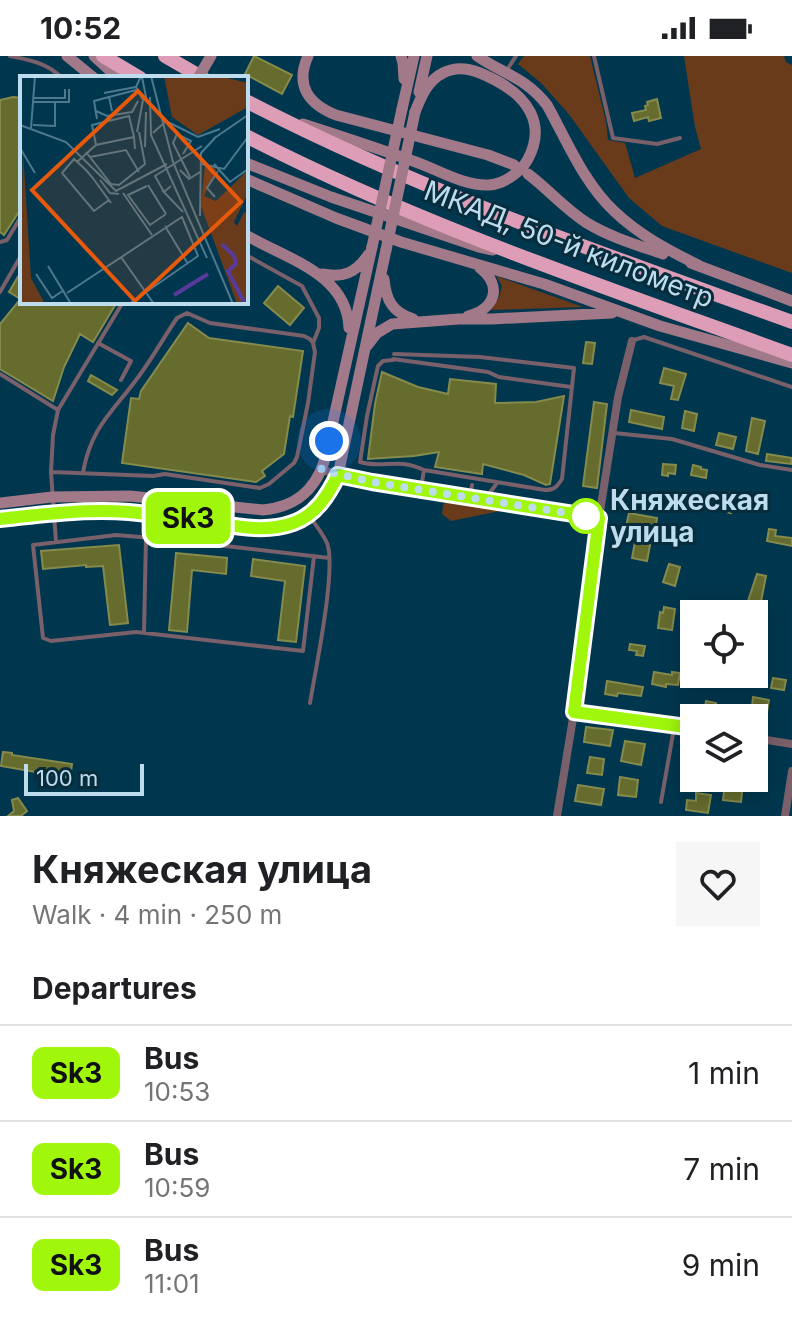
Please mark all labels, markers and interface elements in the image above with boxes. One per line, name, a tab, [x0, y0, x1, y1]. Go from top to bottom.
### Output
text: 10:52	[40, 10, 121, 46]
inset map	[20, 76, 248, 304]
street label: МКАД, 50-й километр	[419, 173, 719, 315]
your location	[309, 421, 349, 461]
place label: Княжеская улица	[610, 483, 769, 549]
line badge: Sk3	[142, 492, 234, 544]
marker: Княжеская улица	[569, 499, 603, 533]
text: Sk3	[162, 501, 214, 535]
map controls	[680, 600, 768, 792]
button: locate	[680, 600, 768, 688]
button: layers	[680, 704, 768, 792]
scale bar	[24, 760, 144, 796]
text: 100 m	[36, 765, 98, 791]
button: heart	[676, 842, 760, 926]
text: Княжеская улица	[32, 846, 372, 892]
text: Walk · 4 min · 250 m	[32, 899, 282, 930]
text: Departures	[32, 970, 197, 1006]
text: Bus	[144, 1040, 199, 1076]
text: 1 min	[688, 1055, 760, 1091]
text: Sk3	[50, 1056, 102, 1090]
text: 10:53	[144, 1076, 210, 1107]
text: Bus	[144, 1136, 199, 1172]
text: 7 min	[683, 1151, 760, 1187]
text: Sk3	[50, 1152, 102, 1186]
text: 10:59	[144, 1172, 210, 1203]
text: Bus	[144, 1232, 199, 1268]
text: 9 min	[682, 1247, 760, 1283]
text: Sk3	[50, 1248, 102, 1282]
text: 11:01	[144, 1268, 200, 1299]

